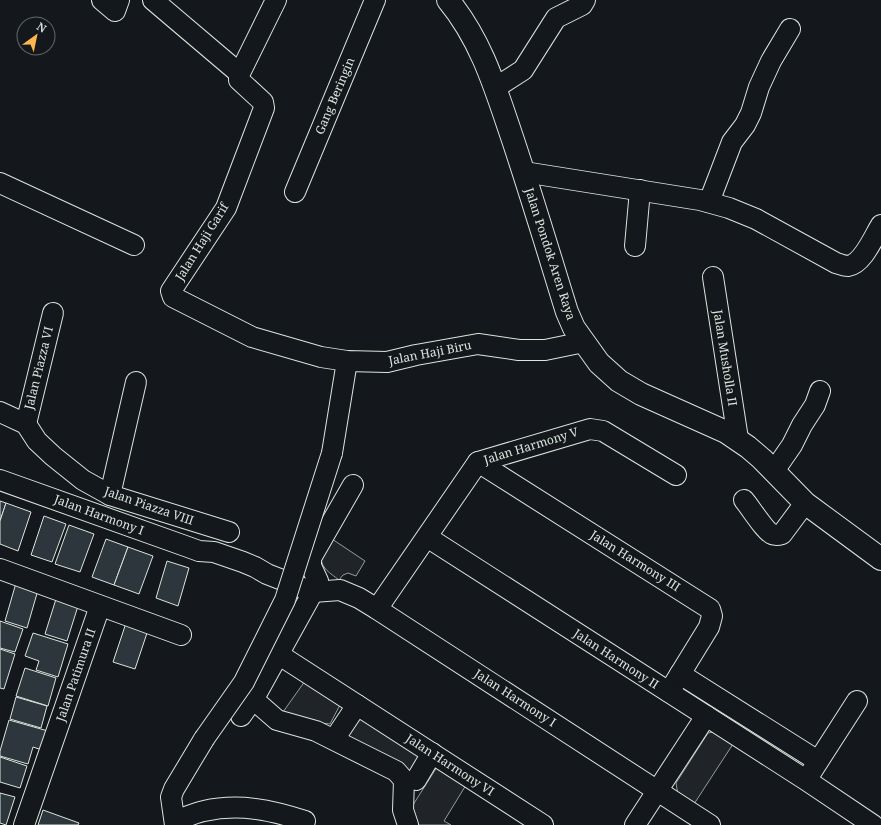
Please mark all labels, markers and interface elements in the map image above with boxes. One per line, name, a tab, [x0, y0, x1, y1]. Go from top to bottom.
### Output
north arrow	[16, 16, 56, 56]
text: N	[34, 19, 50, 36]
street label: Gang Beringin	[311, 54, 359, 137]
street label: Jalan Pondok Aren Raya	[521, 185, 580, 322]
street label: Jalan Haji Garif	[170, 198, 233, 285]
street label: Jalan Musholla II	[709, 308, 742, 407]
street label: Jalan Piazza VI	[20, 325, 57, 412]
street label: Jalan Haji Biru	[386, 336, 473, 369]
street label: Jalan Harmony V	[481, 423, 581, 468]
street label: Jalan Piazza VIII	[101, 482, 196, 529]
street label: Jalan Harmony I	[51, 490, 146, 539]
street label: Jalan Harmony III	[586, 525, 684, 595]
street label: Jalan Harmony II	[569, 624, 662, 693]
street label: Jalan Patimura II	[51, 626, 99, 725]
street label: Jalan Harmony I	[470, 664, 559, 730]
street label: Jalan Harmony VI	[402, 729, 498, 800]

